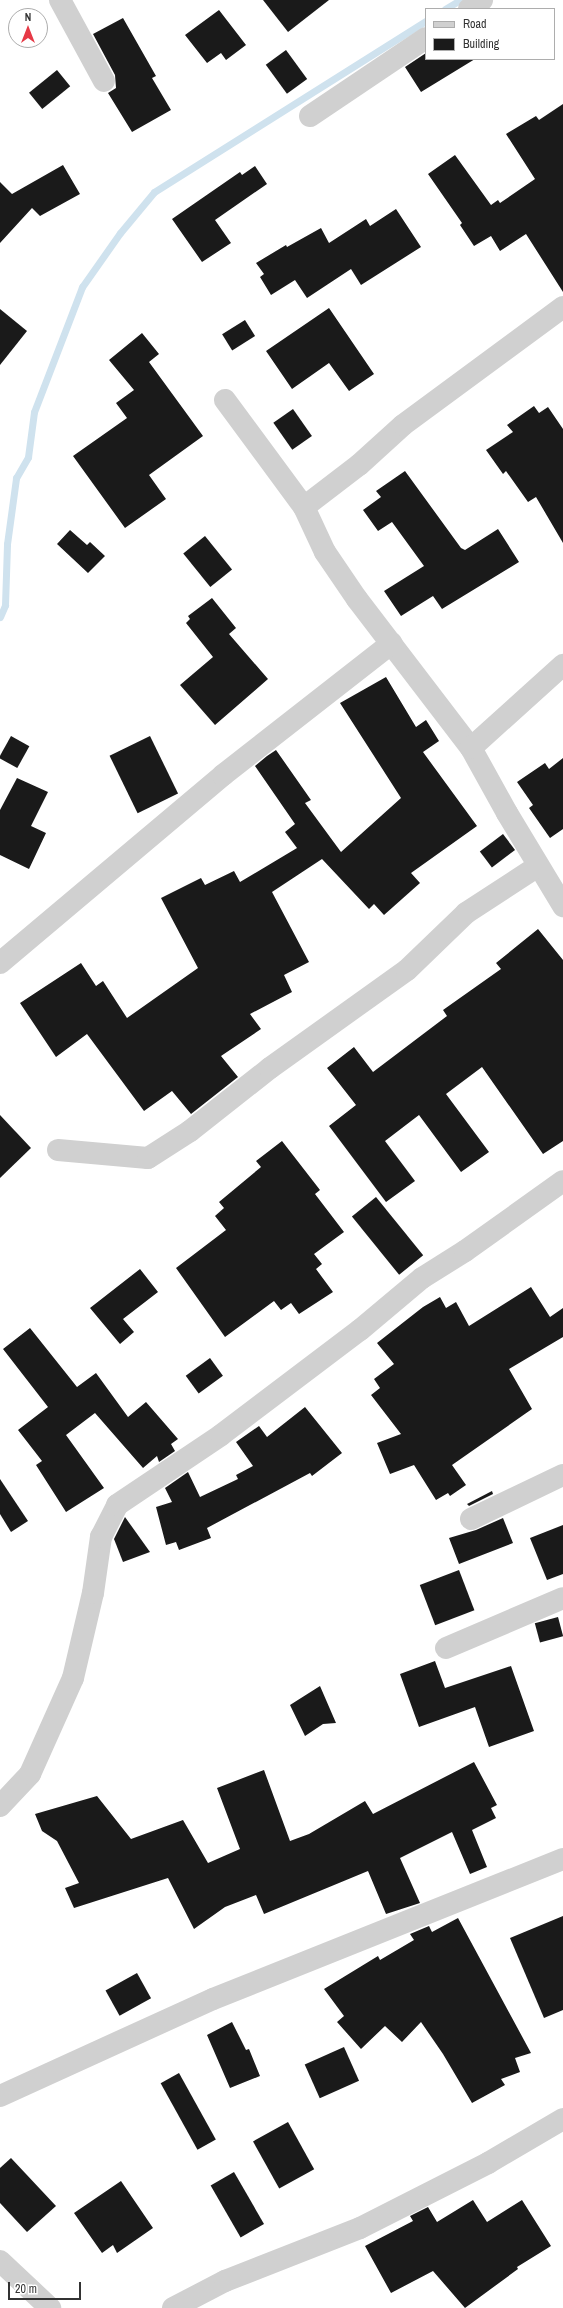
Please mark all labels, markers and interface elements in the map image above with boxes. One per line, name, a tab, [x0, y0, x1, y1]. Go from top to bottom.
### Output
north arrow	[8, 8, 48, 48]
legend	[425, 8, 555, 60]
text: N	[25, 10, 31, 24]
text: Road	[463, 16, 487, 32]
text: Building	[463, 36, 499, 52]
scale bar	[10, 2274, 83, 2300]
text: 20 m	[15, 2281, 37, 2297]

